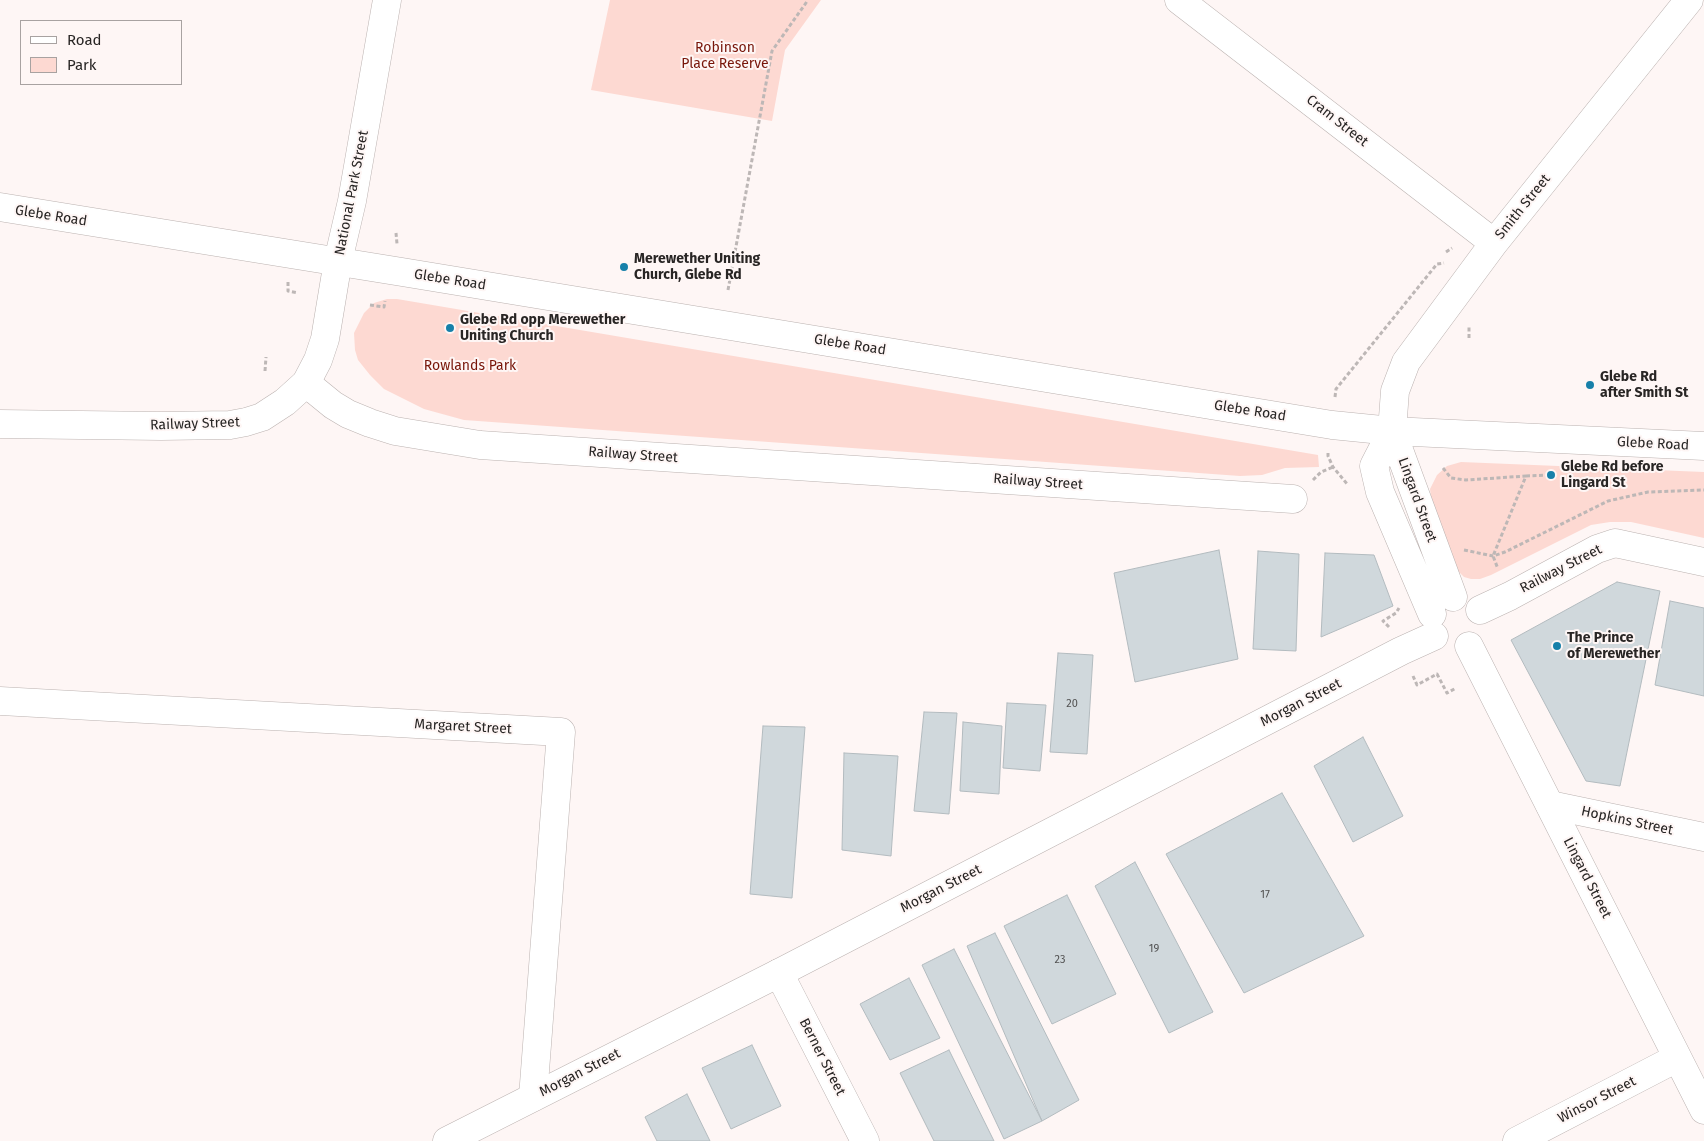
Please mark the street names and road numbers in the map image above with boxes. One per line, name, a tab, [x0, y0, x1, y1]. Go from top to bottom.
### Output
street label: Cram Street	[1303, 92, 1371, 150]
street label: National Park Street	[332, 129, 372, 257]
street label: Smith Street	[1492, 171, 1554, 243]
street label: Glebe Road	[14, 202, 88, 230]
street label: Glebe Road	[413, 266, 487, 294]
street label: Glebe Road	[813, 331, 887, 359]
street label: Glebe Road	[1213, 397, 1287, 425]
street label: Railway Street	[150, 414, 240, 434]
street label: Glebe Road	[1616, 434, 1690, 454]
street label: Railway Street	[588, 443, 678, 467]
street label: Lingard Street	[1394, 455, 1440, 545]
street label: Railway Street	[993, 470, 1083, 494]
street label: Railway Street	[1517, 541, 1605, 597]
street label: Morgan Street	[1258, 675, 1344, 731]
street label: Margaret Street	[414, 716, 512, 738]
street label: Hopkins Street	[1579, 803, 1675, 839]
street label: Lingard Street	[1559, 835, 1615, 921]
street label: Morgan Street	[898, 861, 984, 917]
street label: Berner Street	[795, 1016, 849, 1098]
street label: Morgan Street	[537, 1045, 623, 1101]
street label: Winsor Street	[1555, 1073, 1639, 1127]

